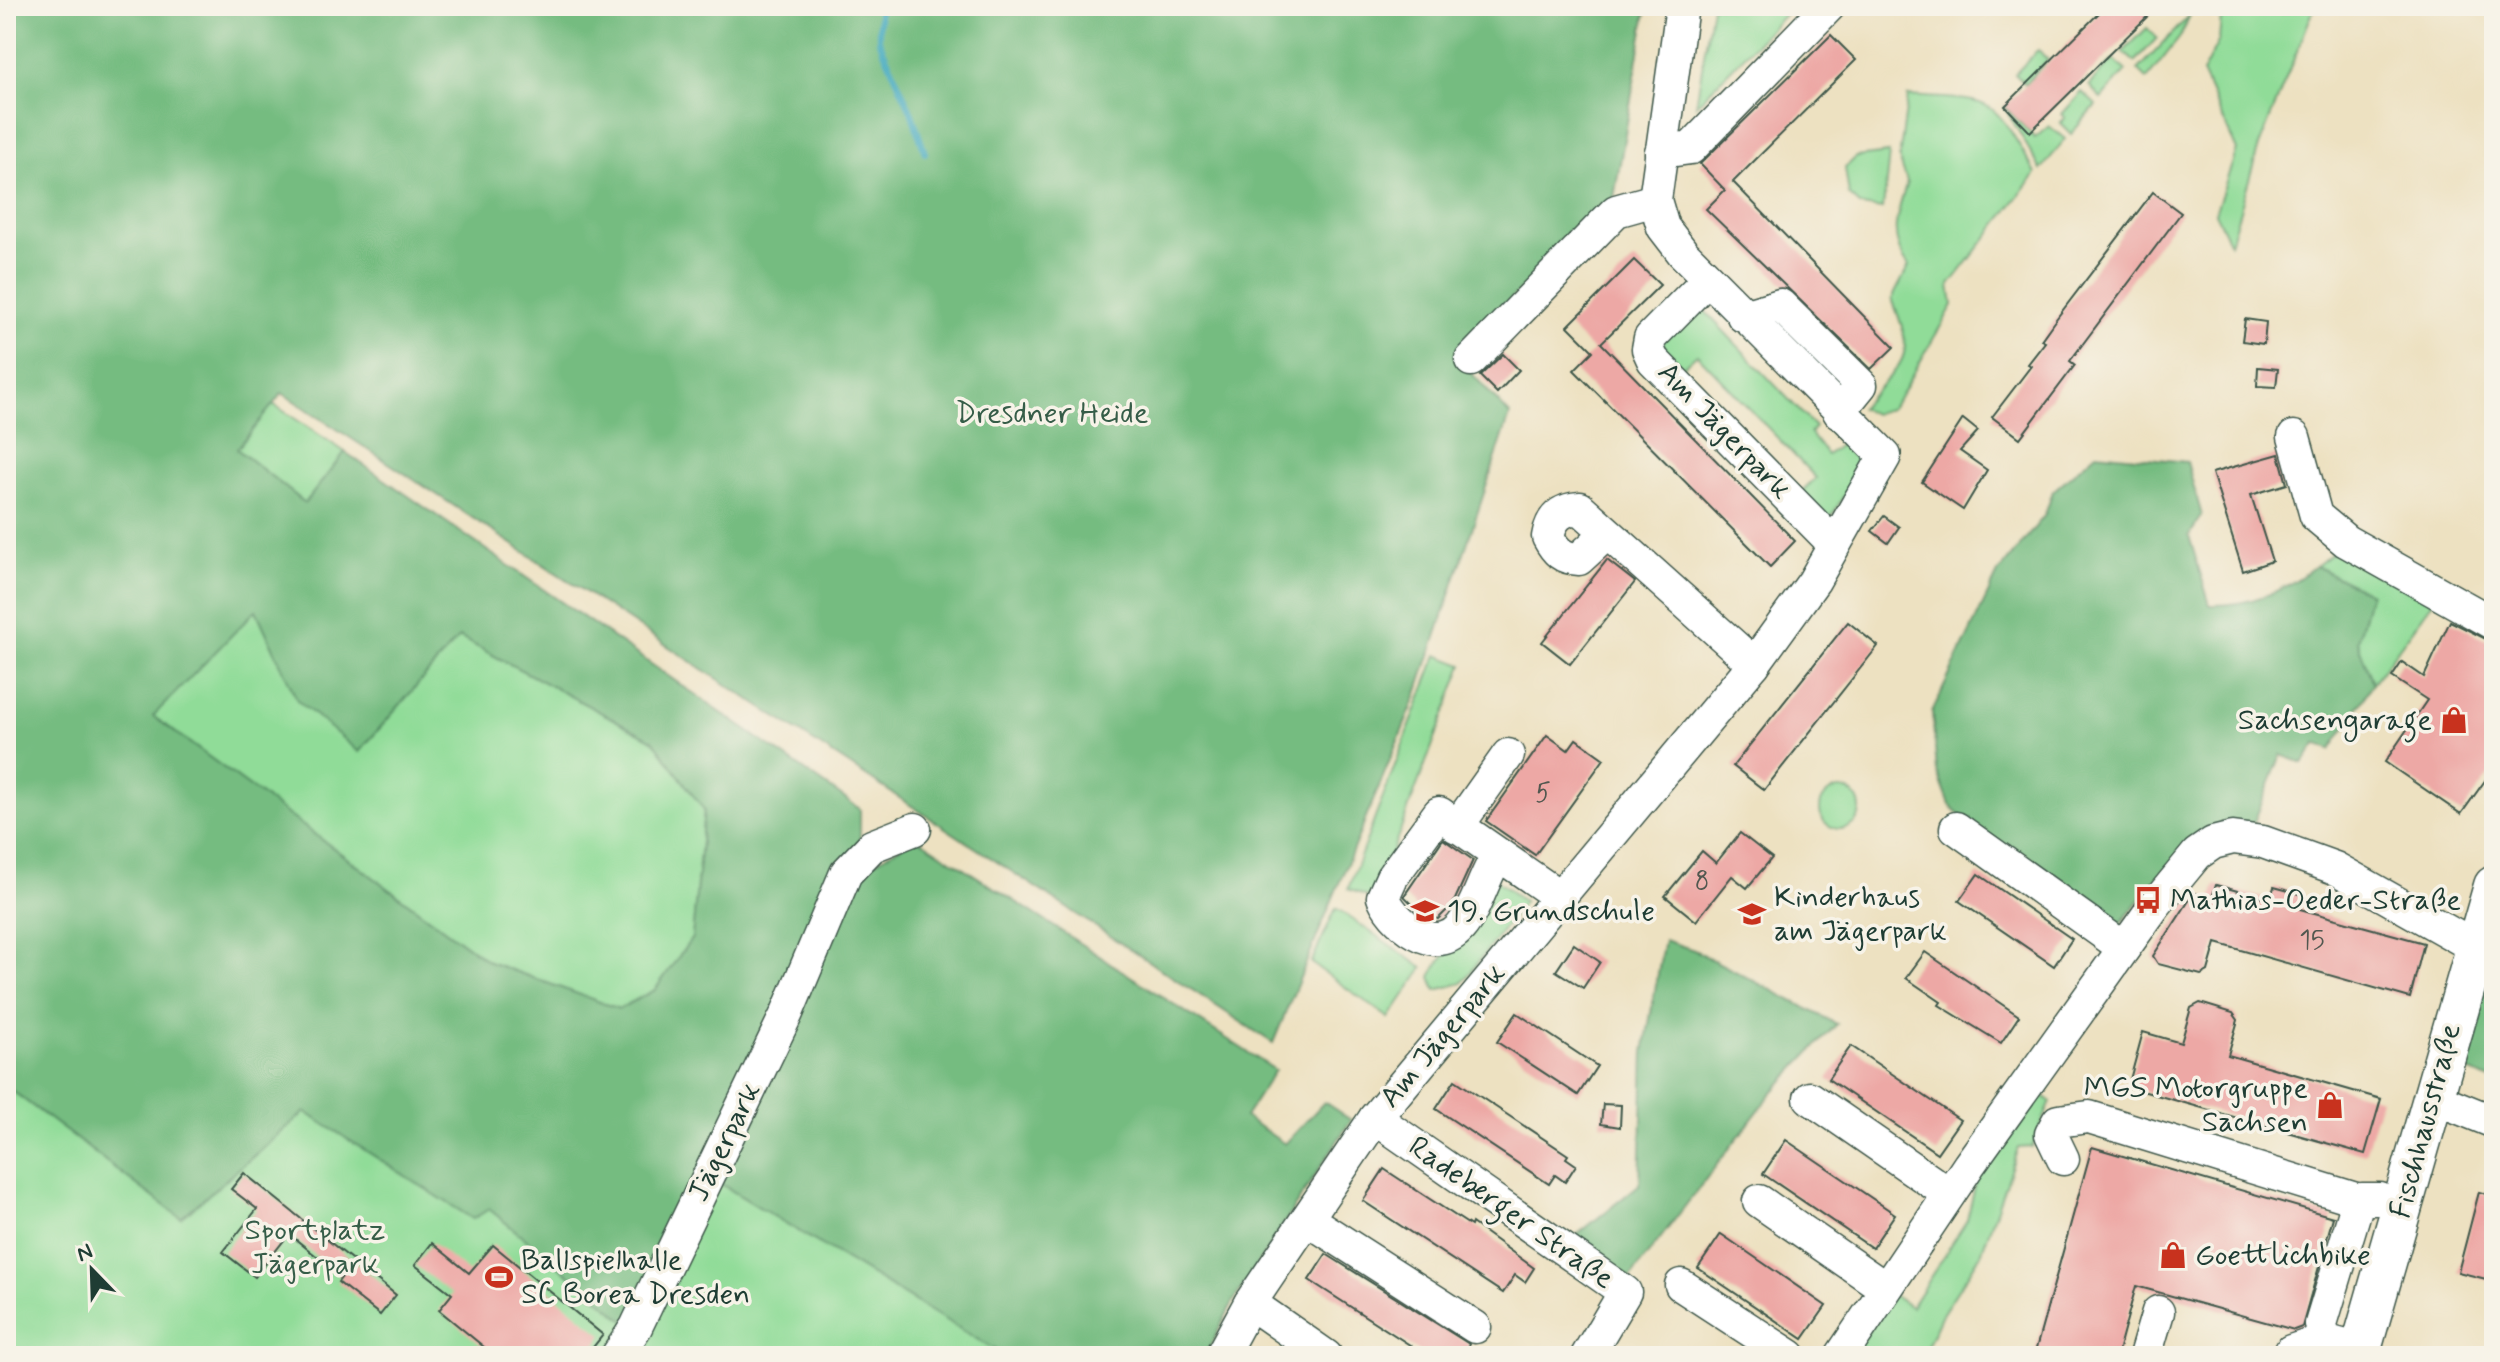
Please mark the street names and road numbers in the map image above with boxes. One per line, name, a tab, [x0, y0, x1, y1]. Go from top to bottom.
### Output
street label: Am Jägerpark	[1648, 354, 1800, 508]
street label: Am Jägerpark	[1371, 956, 1515, 1116]
street label: Fischhausstraße	[2381, 1019, 2471, 1223]
street label: Jägerpark	[679, 1076, 771, 1208]
street label: Radeberger Straße	[1399, 1127, 1622, 1301]

